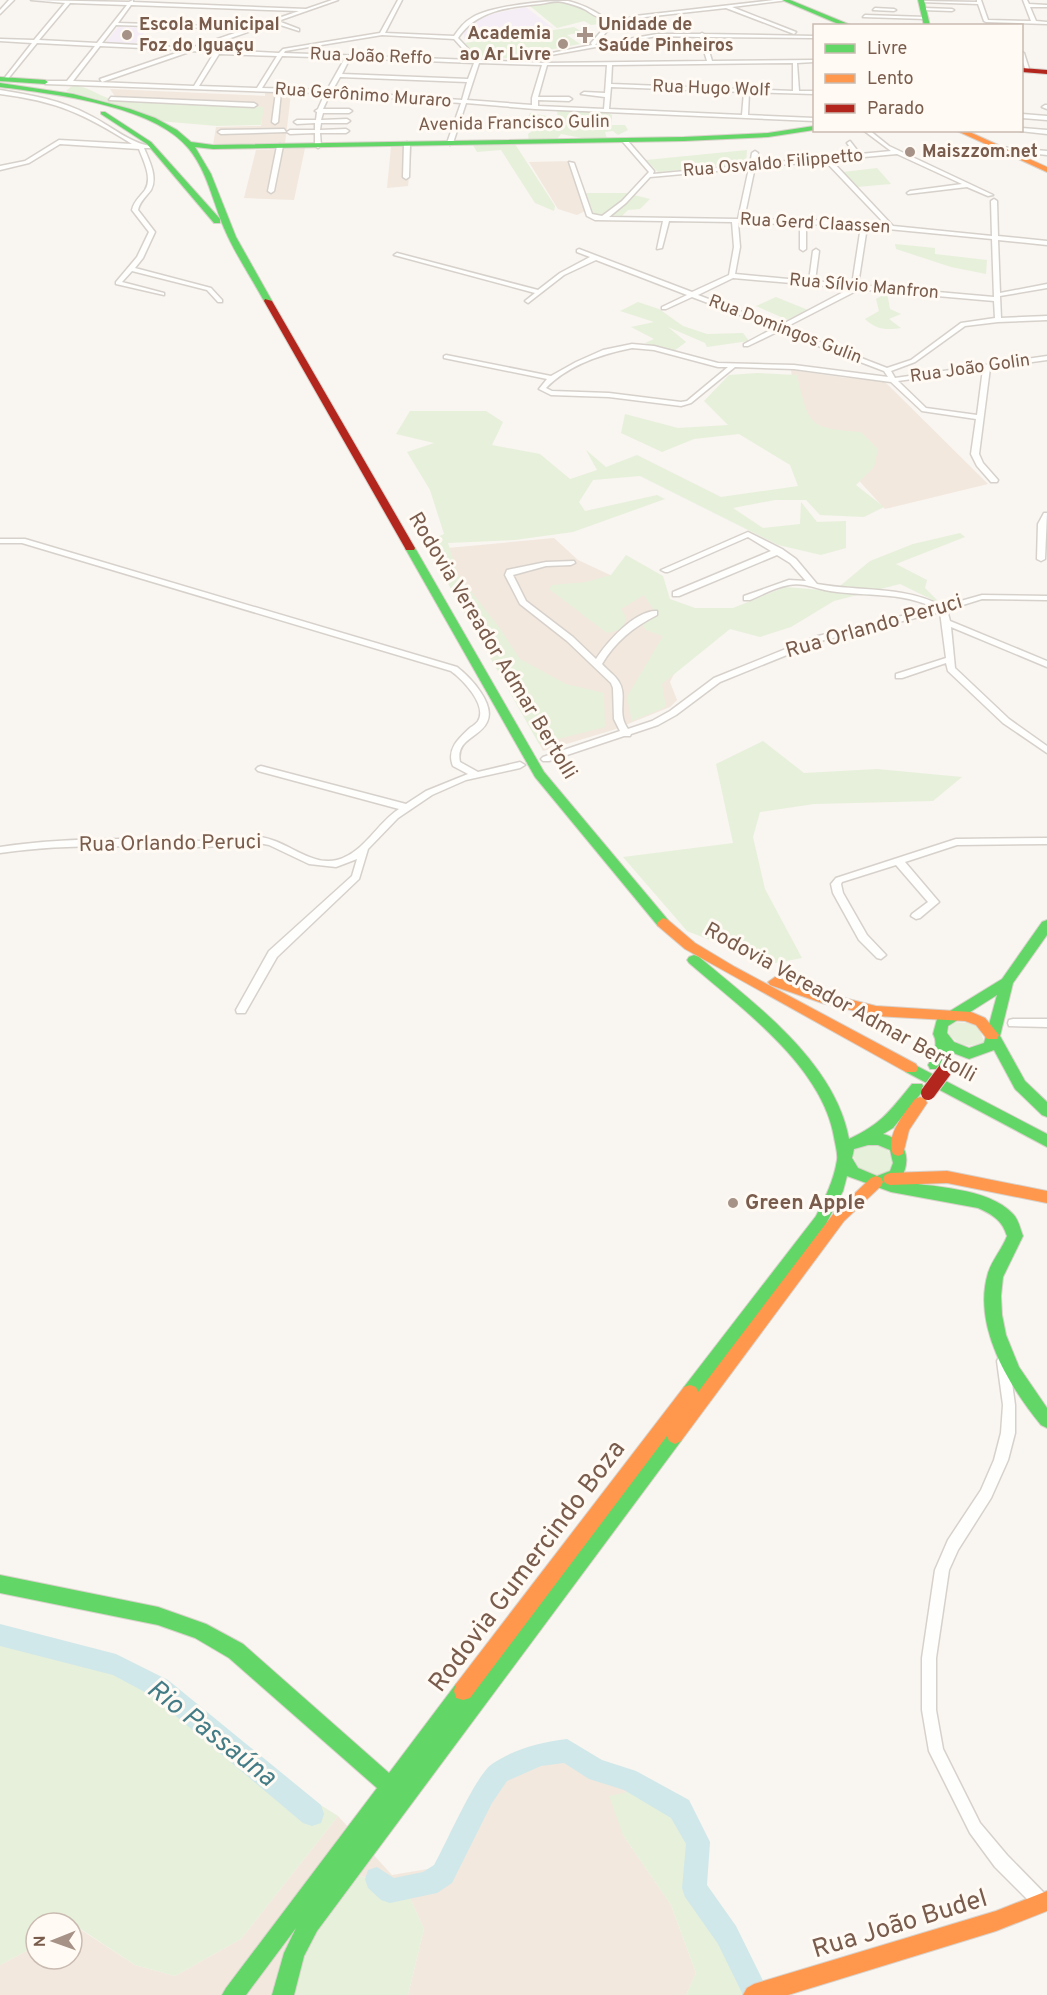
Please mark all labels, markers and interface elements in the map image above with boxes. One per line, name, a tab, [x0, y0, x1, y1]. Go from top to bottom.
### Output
place label: Escola Municipal Foz do Iguaçu	[139, 14, 280, 58]
place label: Unidade de Saúde Pinheiros	[598, 14, 734, 58]
place label: Academia ao Ar Livre	[460, 23, 551, 67]
legend	[813, 24, 1023, 132]
marker: Unidade de Saúde Pinheiros	[576, 26, 594, 44]
marker: Escola Municipal Foz do Iguaçu	[120, 28, 134, 42]
marker: Academia ao Ar Livre	[556, 37, 570, 51]
text: Livre	[867, 38, 907, 61]
street label: Rua João Reffo	[309, 43, 433, 71]
text: Lento	[867, 68, 913, 91]
street label: Rua Hugo Wolf	[652, 75, 770, 103]
street label: Rua Gerônimo Muraro	[274, 78, 452, 114]
text: Parado	[867, 98, 924, 121]
street label: Avenida Francisco Gulin	[418, 111, 610, 137]
place label: Maiszzom.net	[922, 141, 1038, 164]
street label: Rua Osvaldo Filippetto	[682, 145, 864, 183]
marker: Maiszzom.net	[903, 145, 917, 159]
street label: Rua Gerd Claassen	[739, 209, 891, 239]
street label: Rua Sílvio Manfron	[788, 269, 940, 305]
street label: Rua Domingos Gulin	[705, 290, 865, 370]
street label: Rua João Golin	[908, 349, 1032, 389]
street label: Rodovia Vereador Admar Bertolli	[401, 507, 583, 785]
street label: Rua Orlando Peruci	[782, 589, 966, 665]
street label: Rua Orlando Peruci	[78, 829, 262, 859]
street label: Rodovia Vereador Admar Bertolli	[699, 917, 981, 1089]
place label: Green Apple	[745, 1190, 865, 1217]
marker: Green Apple	[726, 1196, 740, 1210]
street label: Rodovia Gumercindo Boza	[422, 1434, 634, 1700]
water label: Rio Passaúna	[139, 1673, 283, 1795]
street label: Rua João Budel	[808, 1883, 992, 1967]
north arrow	[24, 1911, 84, 1971]
text: N	[31, 1935, 51, 1947]

